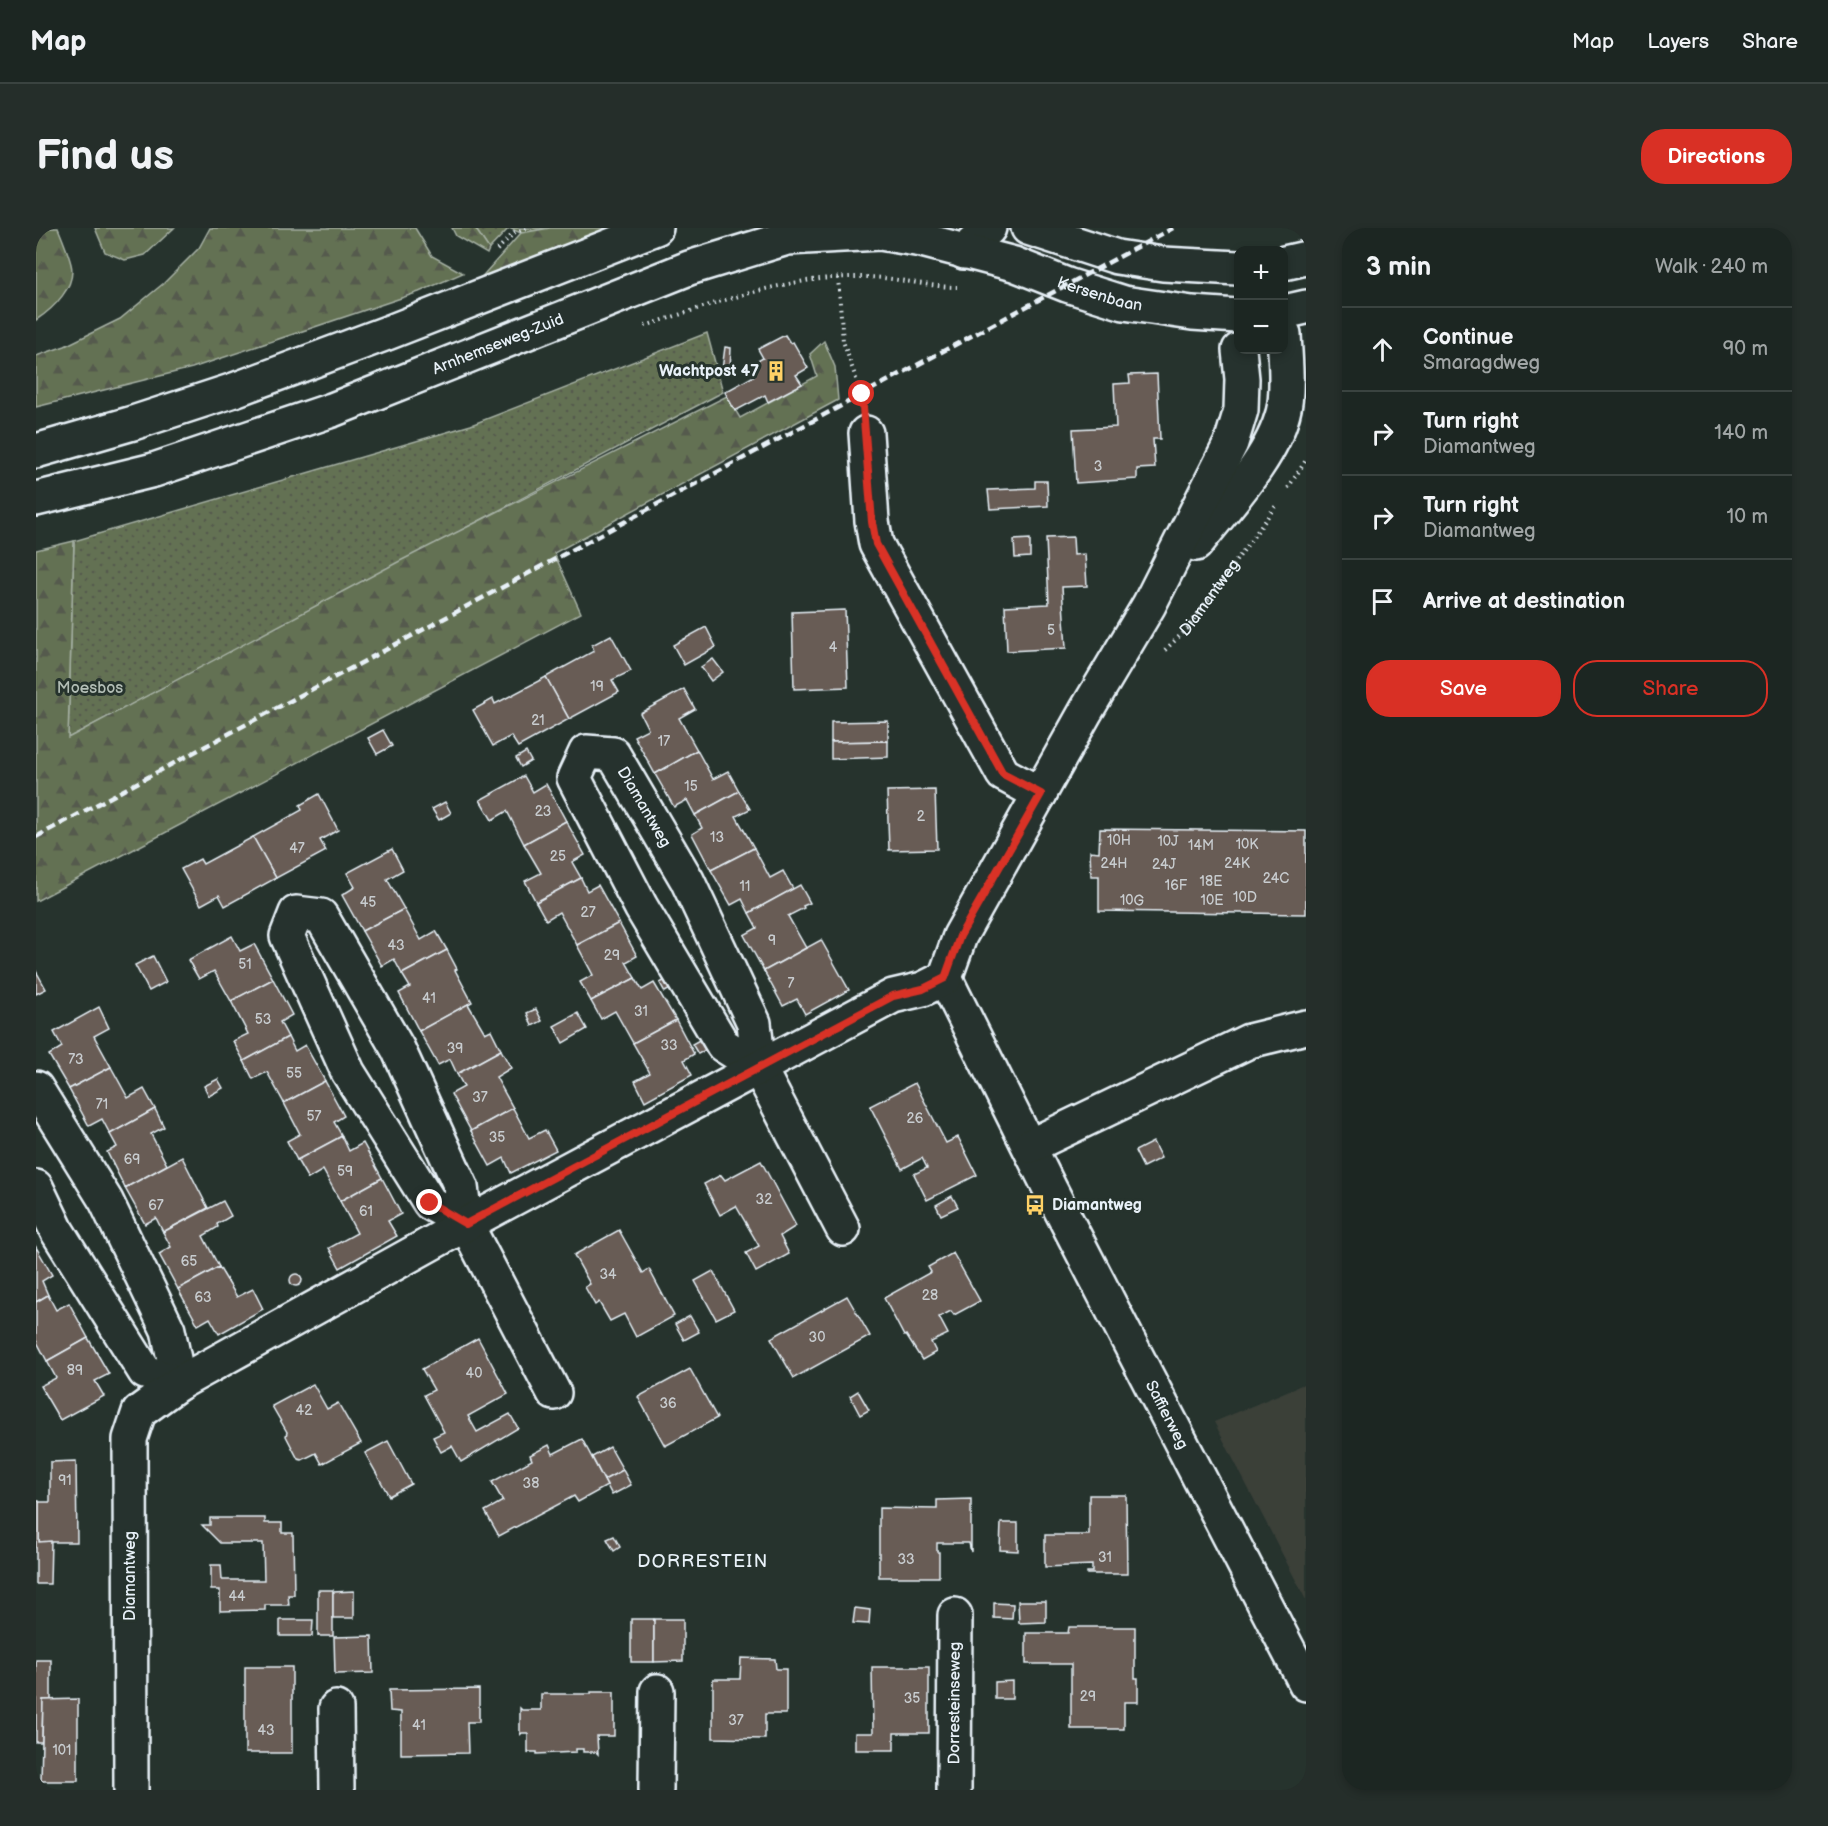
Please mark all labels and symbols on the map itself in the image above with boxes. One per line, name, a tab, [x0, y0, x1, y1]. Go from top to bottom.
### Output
street label: Kersenbaan	[1054, 273, 1144, 315]
street label: Arnhemseweg-Zuid	[430, 309, 566, 379]
building icon: Wachtpost 47	[764, 359, 788, 383]
place label: Wachtpost 47	[659, 362, 759, 381]
route start	[848, 380, 874, 406]
house number: 3	[1094, 458, 1102, 475]
street label: Diamantweg	[1176, 556, 1244, 640]
house number: 5	[1047, 622, 1055, 639]
house number: 4	[829, 639, 838, 656]
house number: 19	[590, 678, 604, 695]
park label: Moesbos	[57, 679, 123, 698]
house number: 21	[531, 712, 545, 729]
house number: 17	[658, 733, 670, 750]
street label: Diamantweg	[613, 764, 675, 851]
house number: 15	[684, 778, 698, 795]
house number: 23	[535, 803, 551, 820]
house number: 2	[917, 808, 926, 825]
house number: 13	[710, 829, 724, 846]
house number: 10H	[1107, 832, 1131, 849]
house number: 10J	[1157, 833, 1179, 850]
house number: 10K	[1236, 836, 1259, 853]
house number: 14M	[1188, 837, 1214, 854]
house number: 47	[289, 840, 305, 857]
house number: 25	[550, 848, 566, 865]
house number: 24H	[1101, 855, 1127, 872]
house number: 24K	[1224, 855, 1251, 872]
house number: 24J	[1152, 856, 1177, 873]
house number: 24C	[1263, 870, 1289, 887]
house number: 18E	[1200, 873, 1222, 890]
house number: 16F	[1165, 877, 1188, 894]
house number: 11	[740, 878, 750, 895]
house number: 10D	[1233, 889, 1257, 906]
house number: 10G	[1120, 892, 1145, 909]
house number: 10E	[1201, 892, 1223, 909]
house number: 45	[360, 894, 376, 911]
house number: 27	[580, 904, 596, 921]
house number: 9	[768, 932, 776, 949]
house number: 43	[387, 937, 405, 954]
house number: 29	[604, 947, 620, 964]
house number: 51	[238, 956, 252, 973]
house number: 7	[788, 975, 795, 992]
house number: 41	[422, 990, 436, 1007]
house number: 31	[634, 1003, 648, 1020]
house number: 53	[255, 1011, 271, 1028]
house number: 33	[660, 1037, 678, 1054]
house number: 39	[447, 1040, 463, 1057]
house number: 73	[68, 1051, 84, 1068]
house number: 55	[286, 1065, 302, 1082]
house number: 37	[472, 1089, 488, 1106]
house number: 71	[96, 1096, 108, 1113]
house number: 57	[307, 1108, 322, 1125]
house number: 26	[907, 1110, 924, 1127]
house number: 35	[489, 1129, 505, 1146]
house number: 69	[124, 1151, 140, 1168]
house number: 59	[337, 1163, 353, 1180]
route end	[416, 1189, 442, 1215]
house number: 32	[756, 1191, 773, 1208]
bus stop icon: Diamantweg	[1023, 1193, 1047, 1217]
place label: Diamantweg	[1052, 1196, 1142, 1215]
house number: 67	[148, 1197, 164, 1214]
house number: 61	[359, 1203, 373, 1220]
house number: 65	[181, 1253, 197, 1270]
house number: 34	[599, 1266, 617, 1283]
house number: 28	[922, 1287, 938, 1304]
house number: 63	[194, 1289, 212, 1306]
house number: 30	[809, 1329, 825, 1346]
house number: 89	[67, 1362, 83, 1379]
house number: 40	[466, 1365, 482, 1382]
street label: Saffierweg	[1141, 1377, 1192, 1452]
house number: 36	[659, 1395, 677, 1412]
house number: 42	[296, 1402, 313, 1419]
house number: 91	[58, 1472, 72, 1489]
house number: 38	[523, 1475, 539, 1492]
street label: Diamantweg	[121, 1531, 140, 1621]
house number: 31	[1098, 1549, 1112, 1566]
district label: DORRESTEIN	[637, 1551, 769, 1572]
house number: 33	[897, 1551, 915, 1568]
house number: 44	[228, 1588, 246, 1605]
street label: Dorresteinseweg	[945, 1642, 964, 1764]
house number: 29	[1080, 1688, 1096, 1705]
house number: 35	[904, 1690, 920, 1707]
house number: 37	[728, 1712, 744, 1729]
house number: 41	[412, 1717, 426, 1734]
house number: 43	[257, 1722, 275, 1739]
house number: 101	[52, 1742, 72, 1759]

